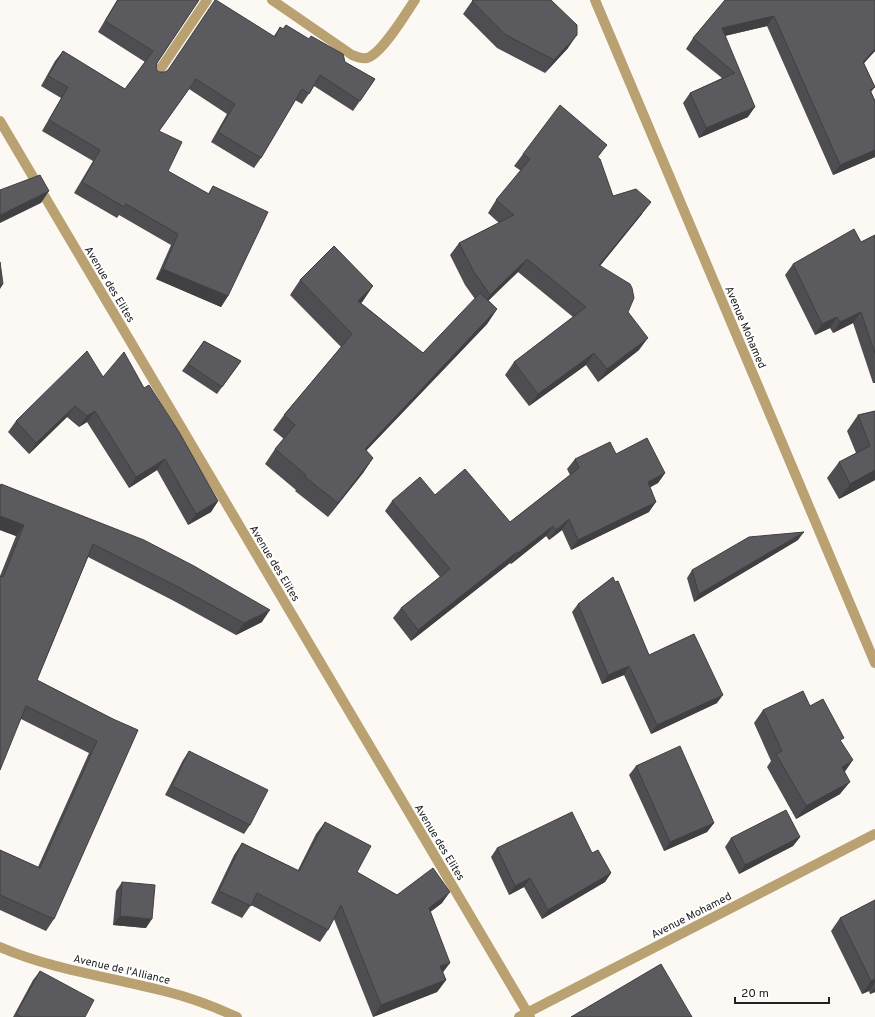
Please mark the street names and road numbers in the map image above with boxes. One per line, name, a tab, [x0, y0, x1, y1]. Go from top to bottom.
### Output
street label: Avenue des Elites	[81, 244, 137, 325]
street label: Avenue Mohamed	[721, 284, 769, 371]
street label: Avenue des Elites	[246, 523, 302, 604]
street label: Avenue des Elites	[411, 802, 467, 883]
street label: Avenue Mohamed	[649, 890, 734, 942]
street label: Avenue de l'Alliance	[72, 952, 172, 988]

